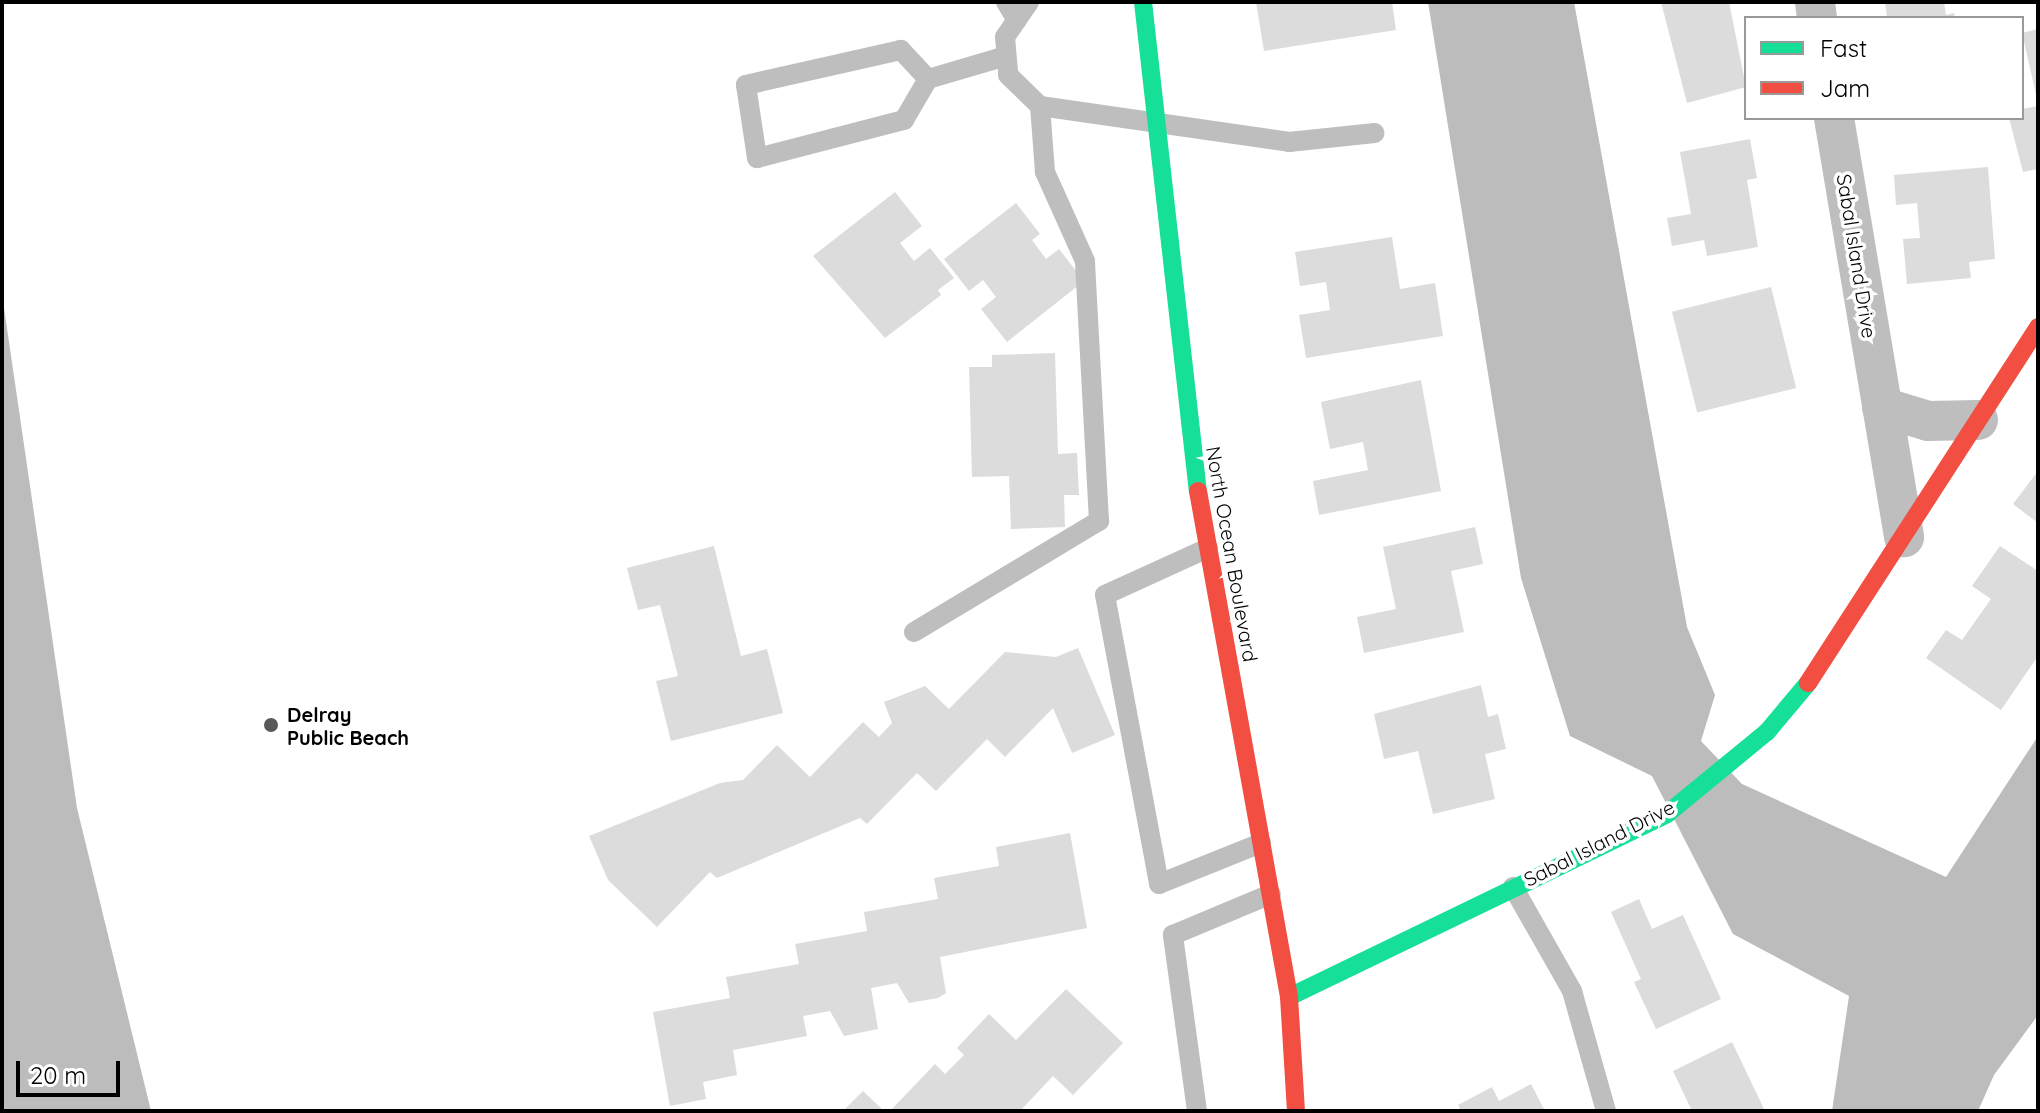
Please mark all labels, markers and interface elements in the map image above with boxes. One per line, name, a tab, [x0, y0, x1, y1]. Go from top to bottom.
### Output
legend	[1744, 16, 2024, 120]
text: Fast	[1820, 33, 1867, 63]
text: Jam	[1820, 73, 1870, 103]
street label: Sabal Island Drive	[1832, 172, 1882, 340]
street label: North Ocean Boulevard	[1201, 444, 1263, 664]
place label: Delray Public Beach	[287, 702, 409, 749]
marker: Delray Public Beach	[262, 716, 280, 734]
street label: Sabal Island Drive	[1520, 795, 1678, 891]
scale bar	[20, 1045, 124, 1095]
text: 20 m	[30, 1060, 86, 1090]

